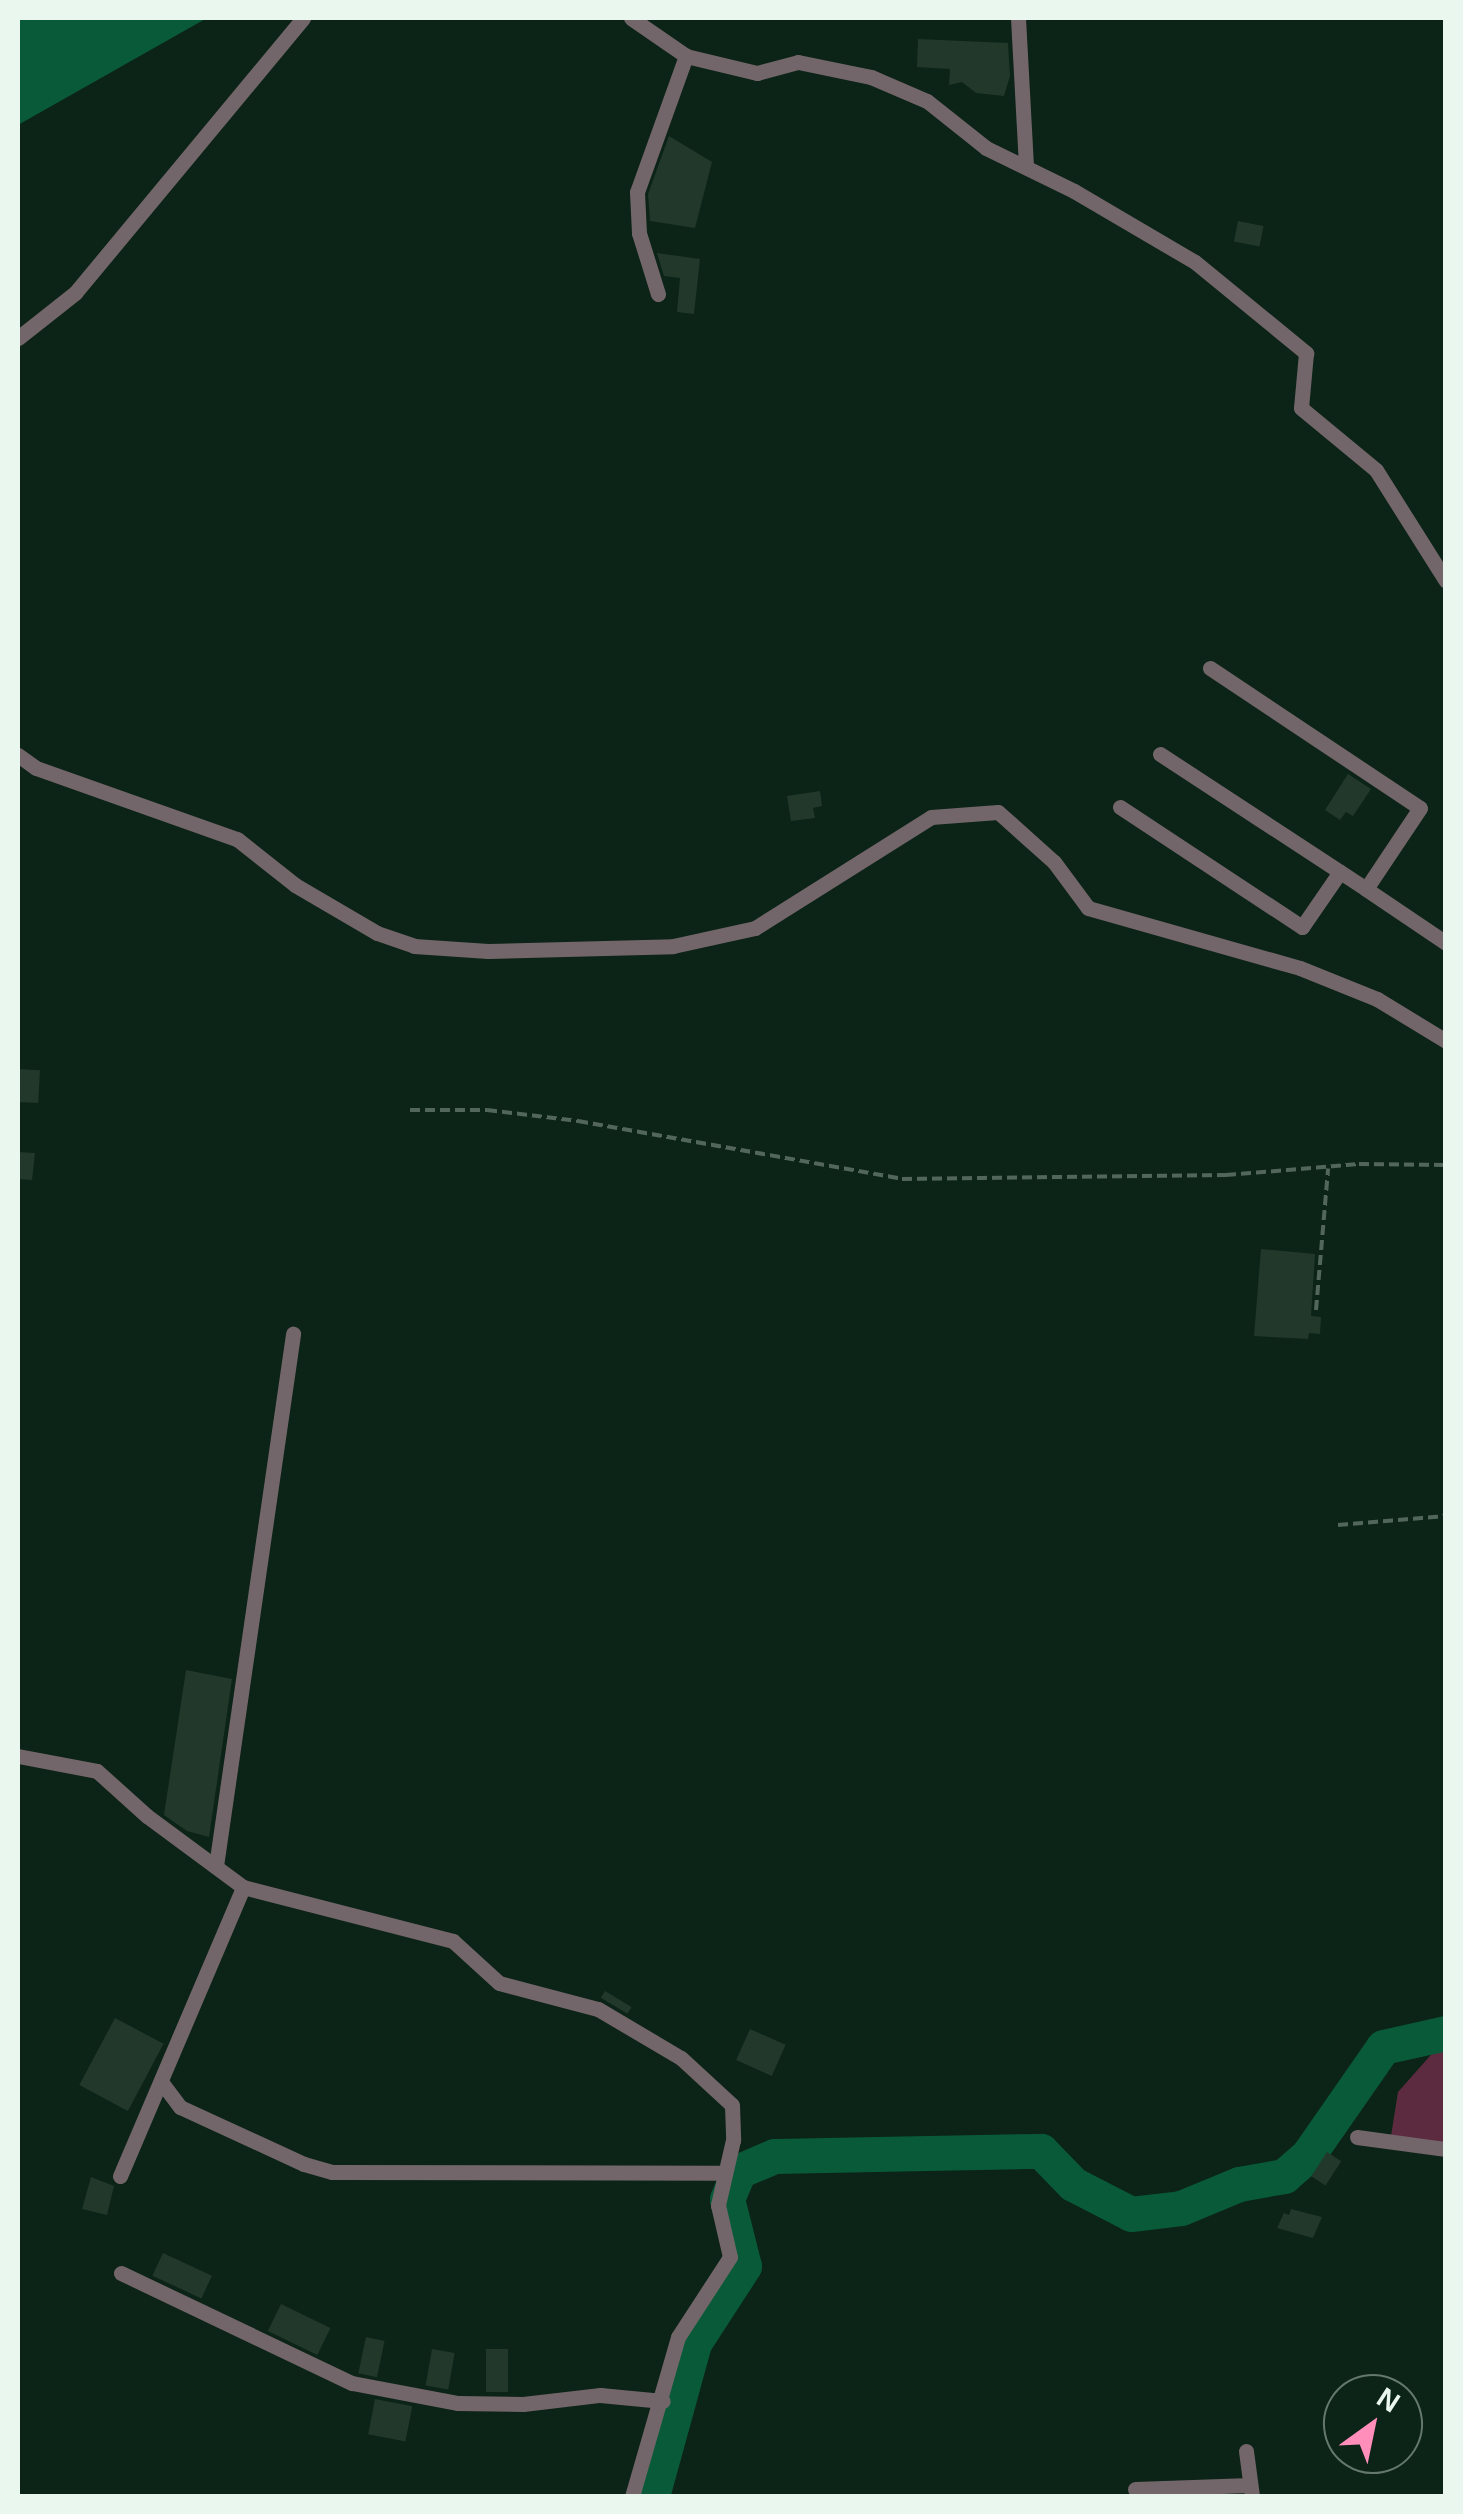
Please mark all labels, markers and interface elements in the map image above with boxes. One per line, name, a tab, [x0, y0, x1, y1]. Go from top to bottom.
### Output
north arrow	[1323, 2374, 1423, 2474]
text: N	[1372, 2382, 1405, 2419]

